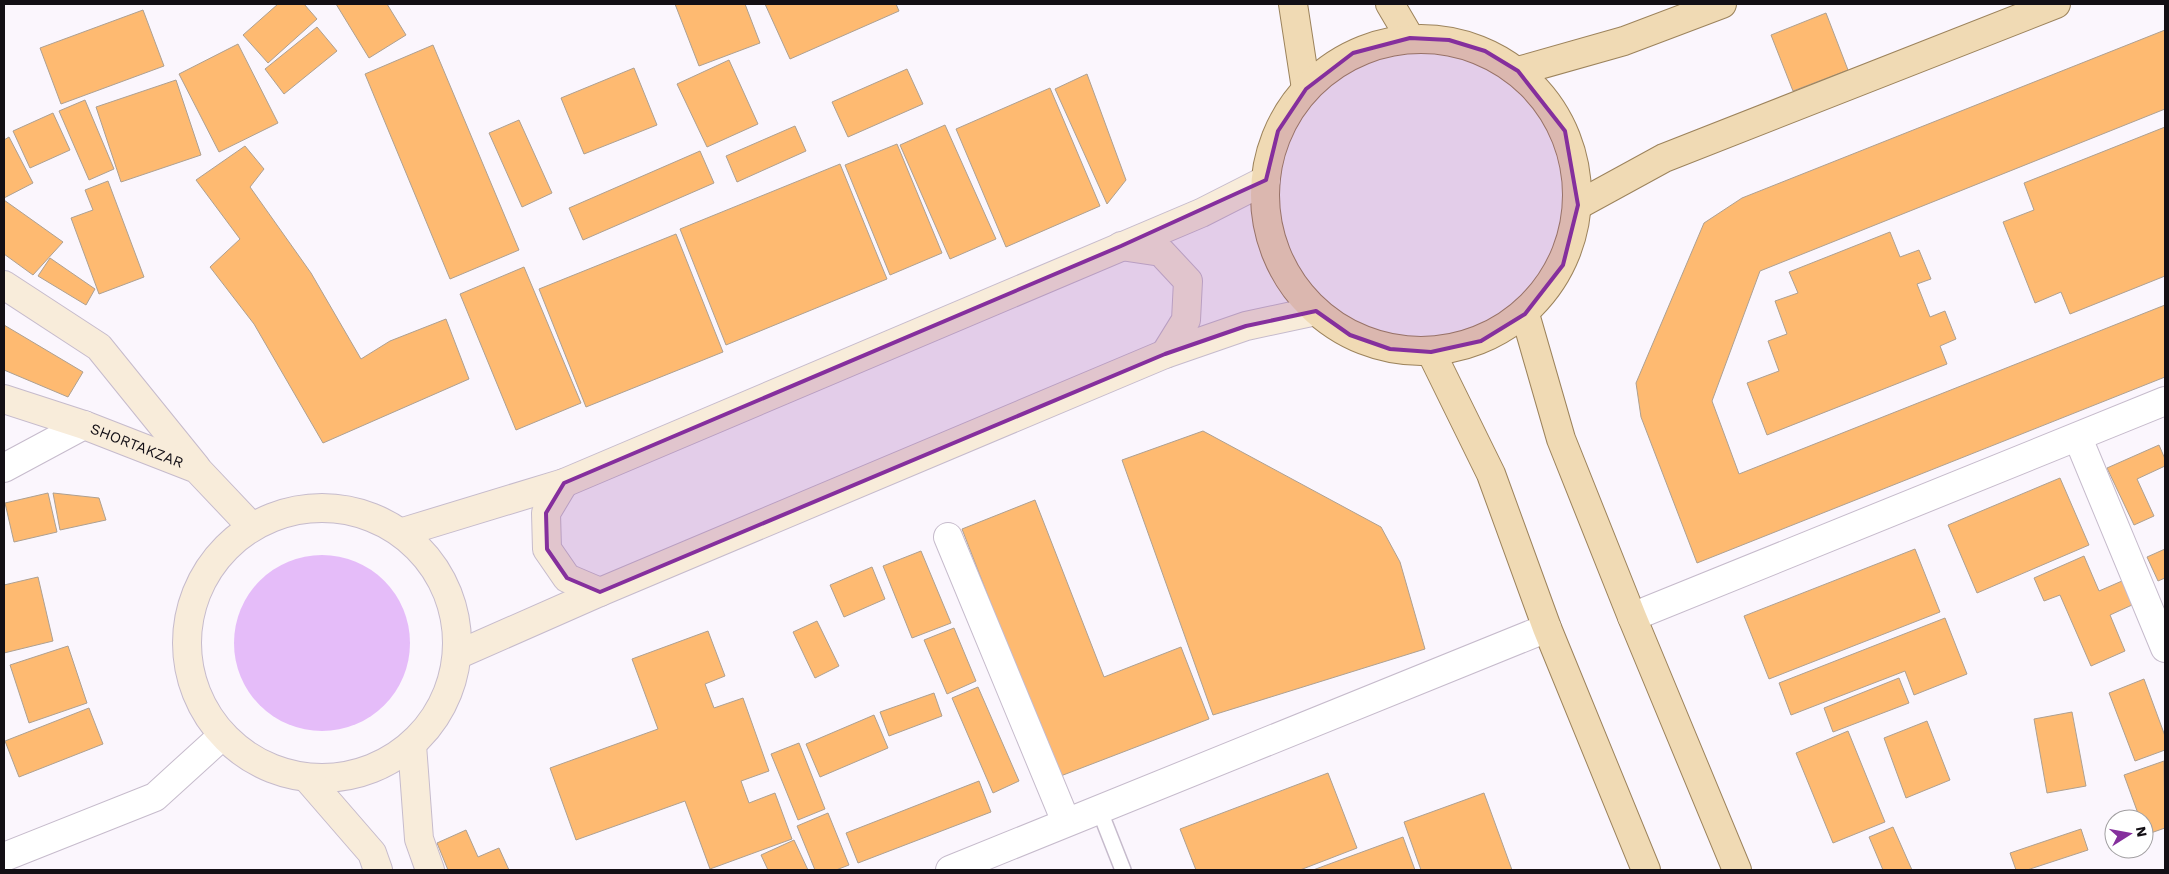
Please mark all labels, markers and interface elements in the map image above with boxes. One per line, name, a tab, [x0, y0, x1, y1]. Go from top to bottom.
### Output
street label: SHORTAKZAR	[88, 419, 186, 472]
north arrow	[2104, 809, 2154, 859]
text: N	[2133, 825, 2151, 838]

